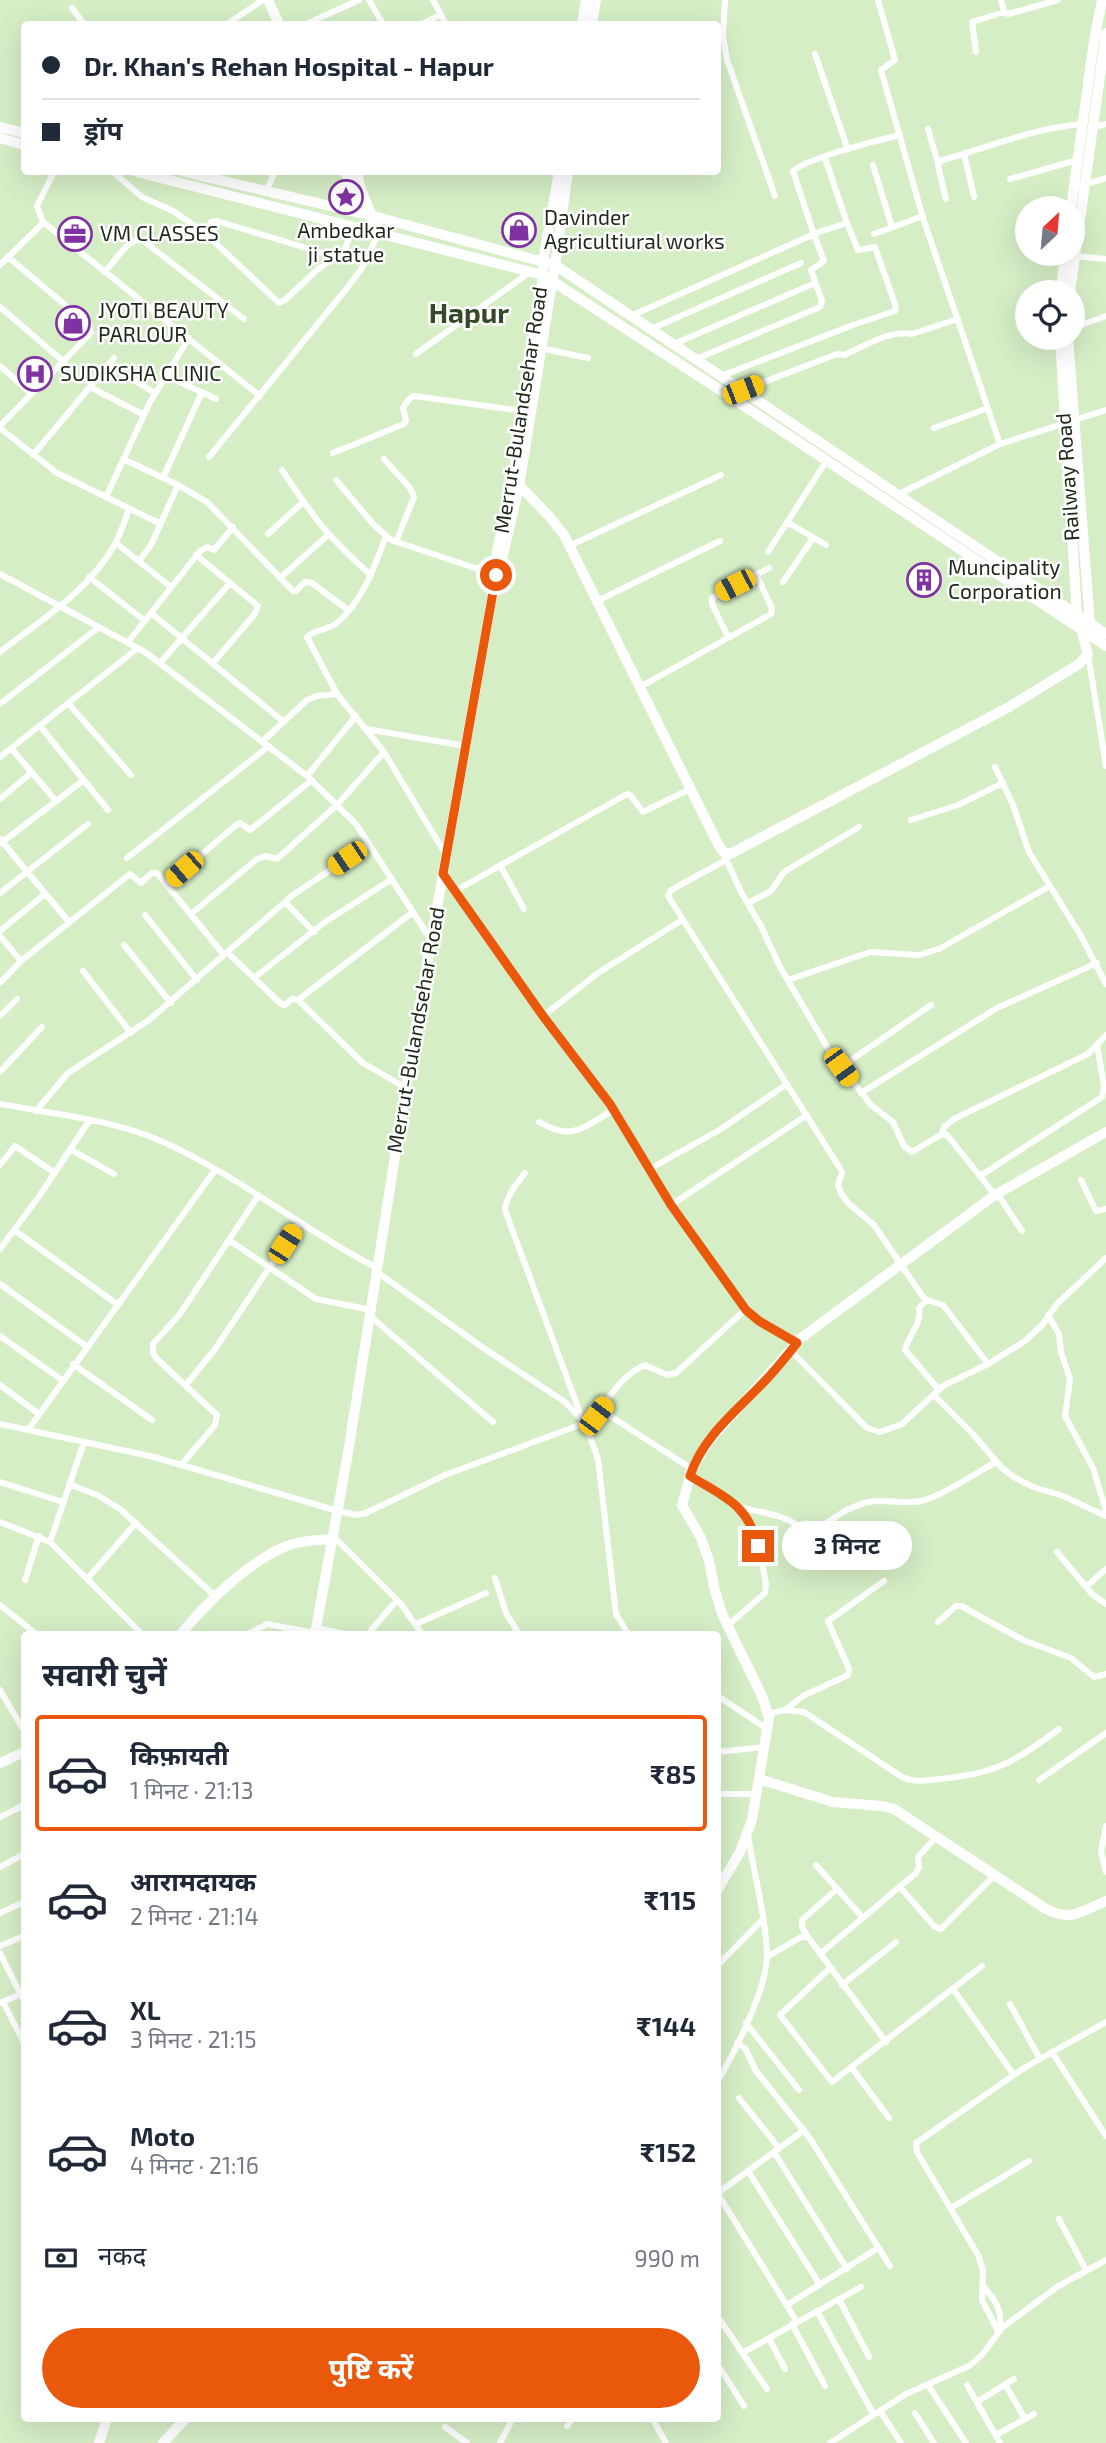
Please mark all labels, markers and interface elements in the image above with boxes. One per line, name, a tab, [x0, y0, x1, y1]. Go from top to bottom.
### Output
text: Dr. Khan's Rehan Hospital - Hapur	[84, 50, 494, 81]
text: ड्रॉप	[84, 114, 122, 145]
place icon: Ambedkar ji statue	[327, 178, 365, 216]
north arrow	[1015, 196, 1085, 266]
map controls	[1015, 196, 1085, 350]
place label: Davinder Agricultiural works	[544, 204, 725, 253]
shop icon: Davinder Agricultiural works	[500, 211, 538, 249]
office icon: VM CLASSES	[56, 215, 94, 253]
place label: Ambedkar ji statue	[297, 217, 395, 267]
place label: VM CLASSES	[100, 220, 219, 245]
button: locate	[1015, 280, 1085, 350]
street label: Merrut-Bulandsehar Road	[488, 285, 551, 535]
district label: Hapur	[429, 295, 509, 329]
place label: JYOTI BEAUTY PARLOUR	[98, 297, 229, 346]
shop icon: JYOTI BEAUTY PARLOUR	[54, 304, 92, 342]
hospital icon: SUDIKSHA CLINIC	[16, 355, 54, 393]
place label: SUDIKSHA CLINIC	[60, 360, 221, 385]
car	[720, 373, 767, 407]
street label: Railway Road	[1050, 412, 1083, 542]
place label: Muncipality Corporation	[948, 554, 1062, 603]
route start	[480, 559, 512, 591]
building icon: Muncipality Corporation	[905, 561, 943, 599]
car	[712, 566, 759, 604]
car	[324, 838, 371, 878]
car	[162, 847, 207, 891]
street label: Merrut-Bulandsehar Road	[381, 905, 449, 1155]
car	[821, 1044, 862, 1090]
car	[265, 1221, 306, 1267]
car	[575, 1393, 618, 1439]
callout: 3 मिनट	[782, 1522, 912, 1570]
route end	[742, 1530, 774, 1562]
text: 3 मिनट	[814, 1531, 880, 1559]
text: सवारी चुनें	[42, 1654, 167, 1692]
text: किफ़ायती	[130, 1739, 229, 1770]
icon: car	[46, 1742, 109, 1805]
text: ₹85	[650, 1758, 696, 1789]
text: 1 मिनट · 21:13	[130, 1776, 254, 1804]
text: आरामदायक	[130, 1865, 256, 1896]
icon: car	[46, 1868, 109, 1931]
text: ₹115	[644, 1884, 696, 1915]
text: 2 मिनट · 21:14	[130, 1902, 259, 1930]
icon: car	[46, 1994, 109, 2057]
text: XL	[130, 1994, 161, 2025]
text: ₹144	[636, 2010, 696, 2041]
text: 3 मिनट · 21:15	[130, 2025, 257, 2053]
icon: car	[46, 2120, 109, 2183]
text: Moto	[130, 2120, 195, 2151]
text: ₹152	[640, 2136, 696, 2167]
text: 4 मिनट · 21:16	[130, 2151, 259, 2179]
icon: cash	[42, 2239, 80, 2277]
text: नकद	[98, 2239, 146, 2270]
text: 990 m	[635, 2244, 700, 2272]
button: पुष्टि करें	[42, 2328, 700, 2408]

